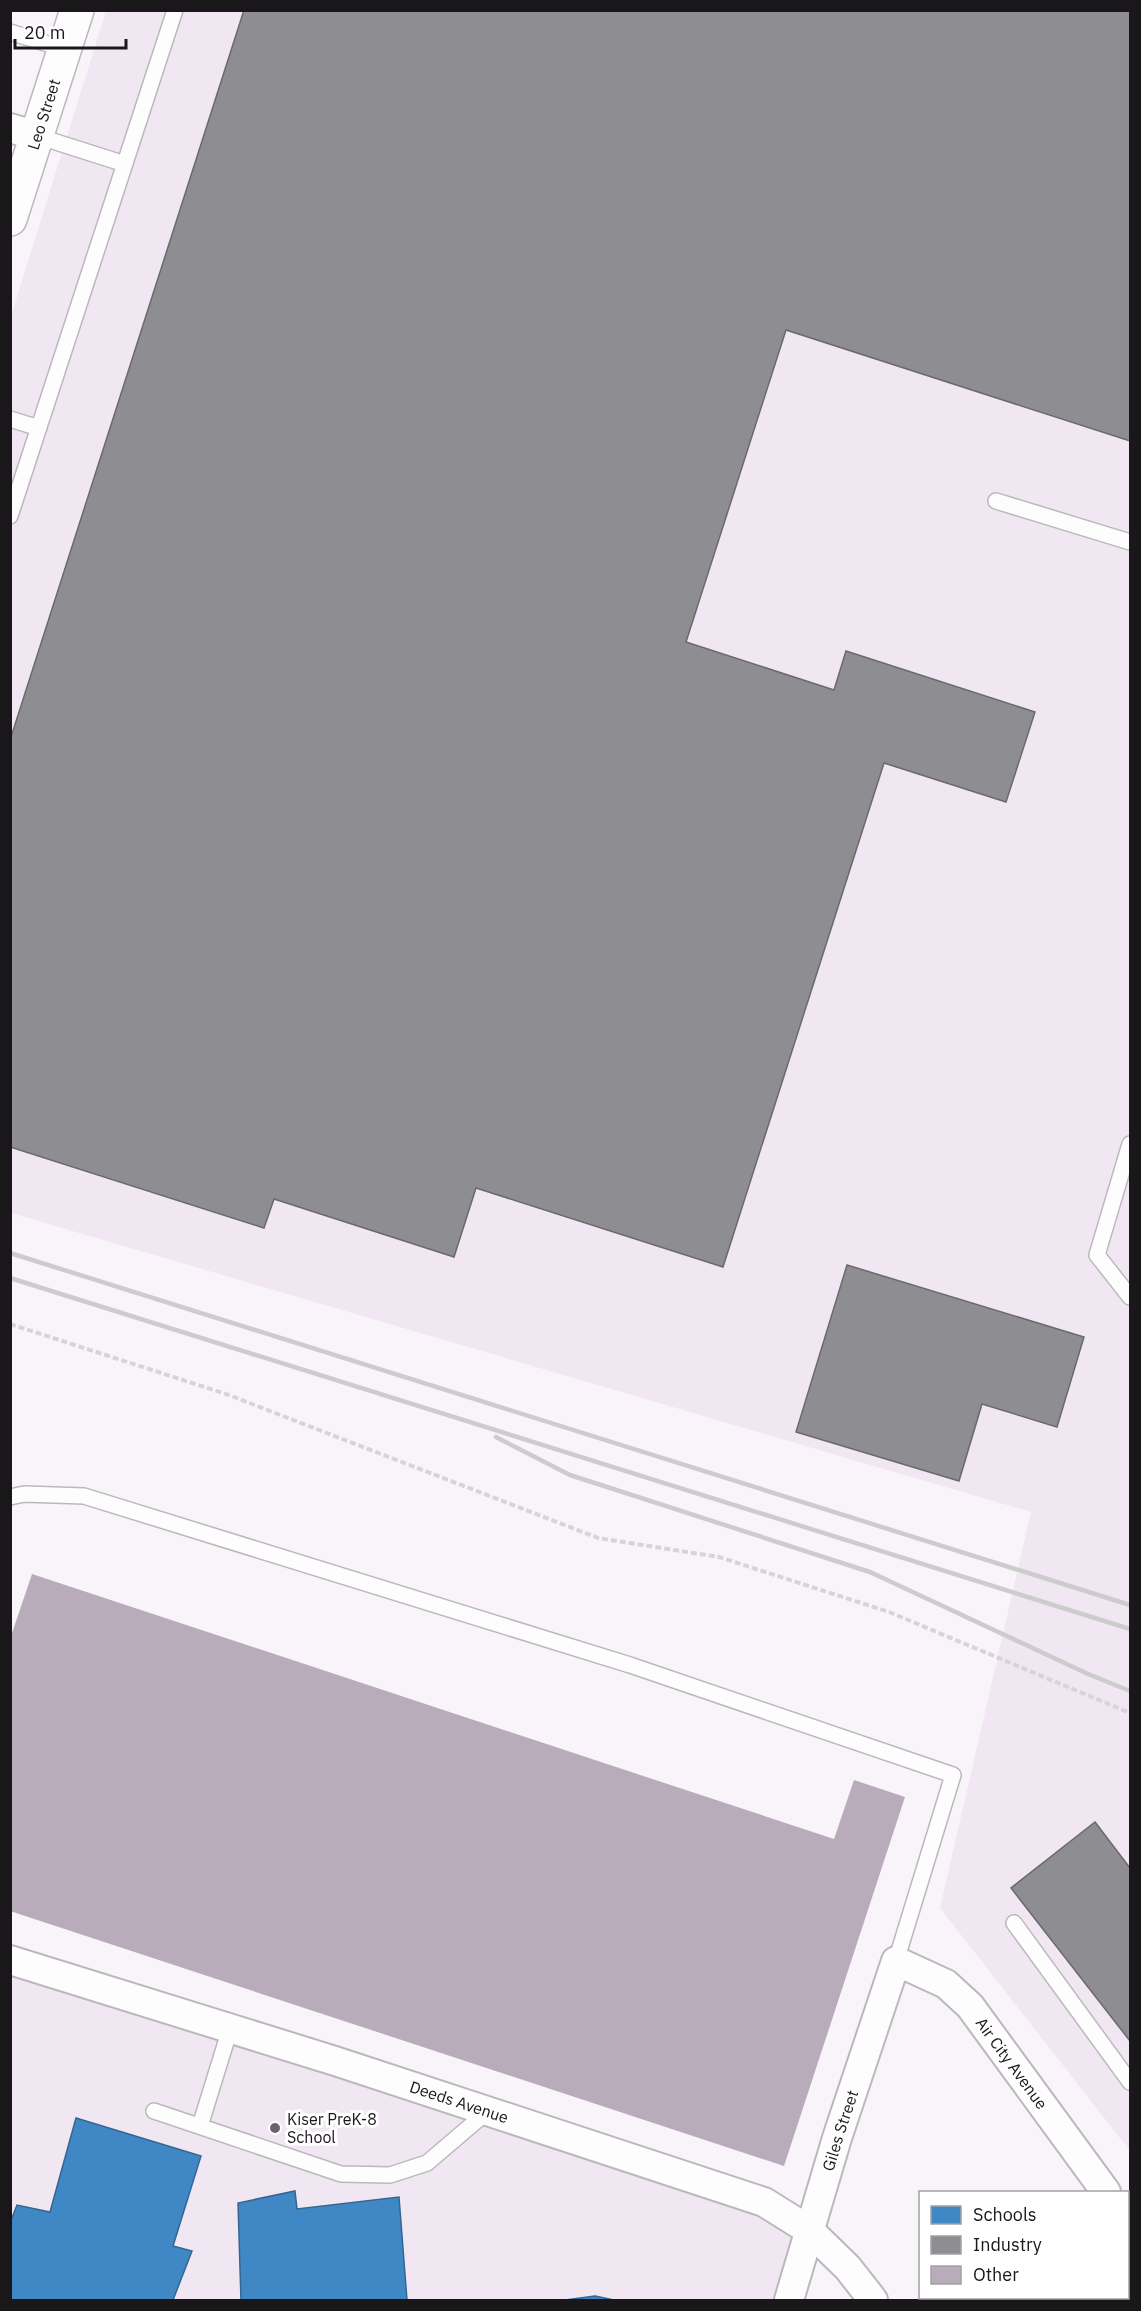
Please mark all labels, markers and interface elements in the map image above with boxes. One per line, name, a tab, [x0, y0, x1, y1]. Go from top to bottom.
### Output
scale bar	[15, 12, 126, 50]
text: 20 m	[24, 21, 66, 44]
street label: Leo Street	[23, 76, 64, 152]
street label: Air City Avenue	[972, 2013, 1052, 2113]
street label: Deeds Avenue	[407, 2076, 511, 2127]
street label: Giles Street	[818, 2087, 862, 2173]
place label: Kiser PreK-8 School	[287, 2109, 377, 2147]
marker: Kiser PreK-8 School	[268, 2121, 282, 2135]
legend	[919, 2191, 1129, 2299]
text: Schools	[973, 2203, 1037, 2226]
text: Industry	[973, 2233, 1042, 2256]
text: Other	[973, 2263, 1019, 2286]

